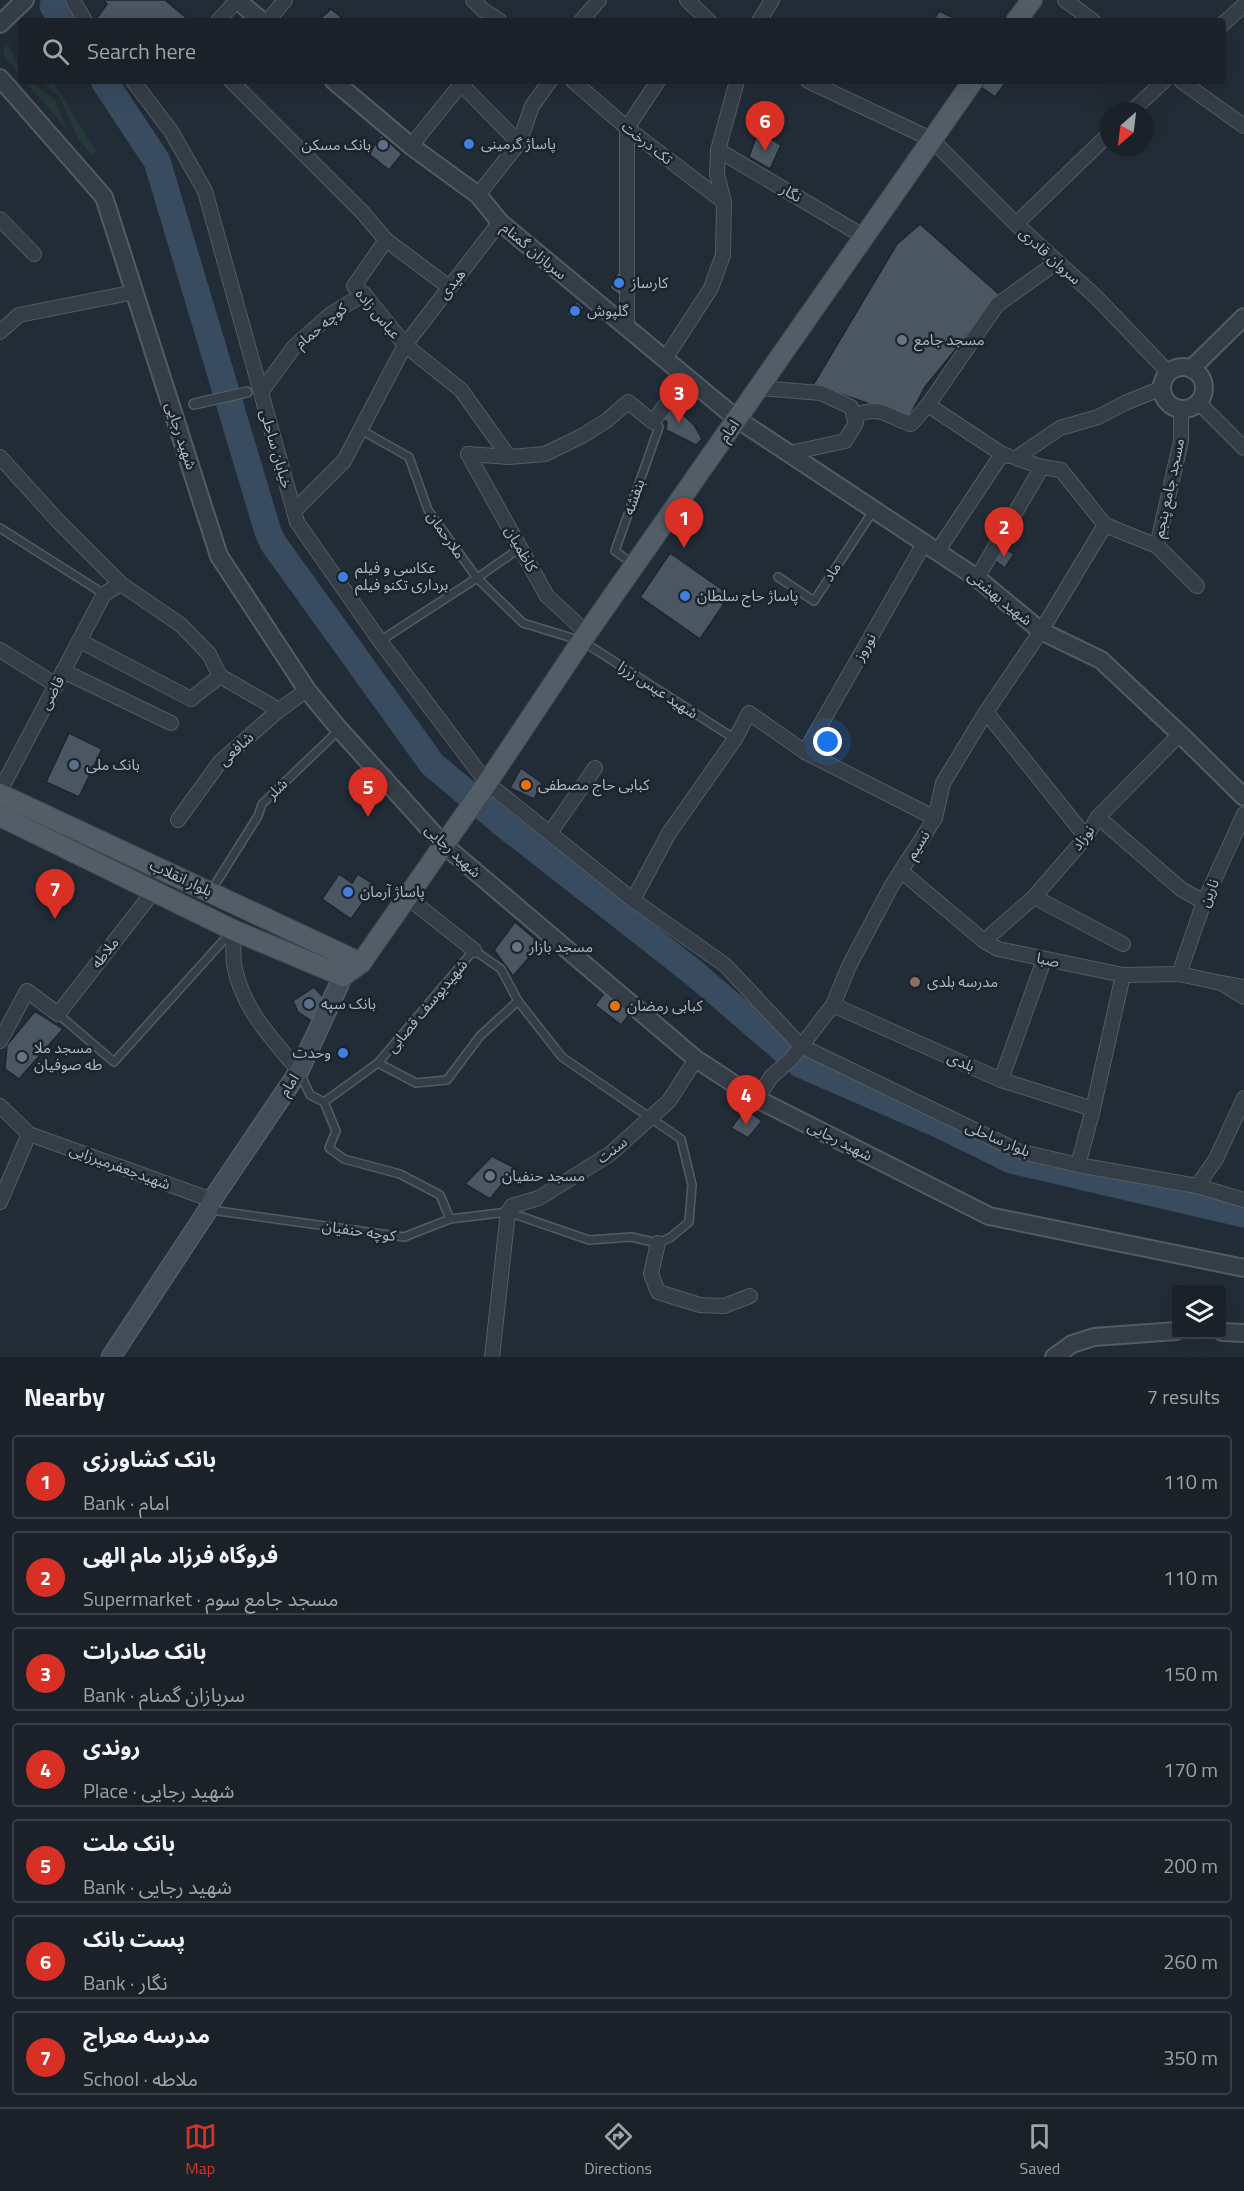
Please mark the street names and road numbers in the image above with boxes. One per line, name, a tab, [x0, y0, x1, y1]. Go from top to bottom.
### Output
street label: تک درخت	[617, 115, 678, 170]
street label: نگار	[775, 177, 806, 208]
street label: سربازان گمنام	[496, 216, 572, 285]
street label: سروان قادری	[1014, 221, 1087, 290]
street label: هیدی	[432, 263, 471, 304]
street label: عباس زاده	[350, 283, 407, 345]
street label: کوچه حمام	[289, 297, 353, 354]
street label: شهید رجایی	[160, 399, 203, 473]
street label: خیابان ساحلی	[254, 407, 299, 491]
street label: امام	[713, 415, 745, 447]
street label: مسجد جامع پنجم	[1147, 436, 1191, 540]
street label: بنفشه	[616, 476, 651, 518]
street label: ملارحمان	[422, 506, 471, 563]
street label: کاظمیان	[499, 521, 544, 577]
street label: ماد	[817, 557, 847, 586]
street label: شهید بهشتی	[963, 564, 1038, 631]
street label: نوروز	[847, 629, 882, 666]
street label: شهید عیس زرزا	[614, 655, 703, 724]
street label: قاضی	[33, 671, 70, 714]
street label: شافعی	[213, 726, 259, 771]
street label: شلر	[260, 772, 293, 805]
street label: شهید رجایی	[420, 818, 487, 883]
street label: نوزاد	[1065, 820, 1100, 855]
street label: نسیم	[900, 826, 935, 864]
street label: بلوار انقلاب	[146, 853, 216, 902]
street label: نارین	[1192, 875, 1225, 911]
street label: ملاطه	[85, 932, 124, 973]
street label: صبا	[1034, 946, 1062, 973]
street label: شهیدیوسف قصابی	[380, 954, 473, 1058]
street label: بلدی	[944, 1045, 979, 1078]
street label: امام	[273, 1069, 305, 1101]
street label: شهید رجایی	[804, 1114, 877, 1167]
street label: بلوار ساحلی	[962, 1115, 1034, 1163]
street label: سنت	[591, 1130, 632, 1169]
street label: شهیدجعفرمیرزایی	[66, 1138, 174, 1196]
street label: کوچه حنفیان	[321, 1214, 398, 1247]

